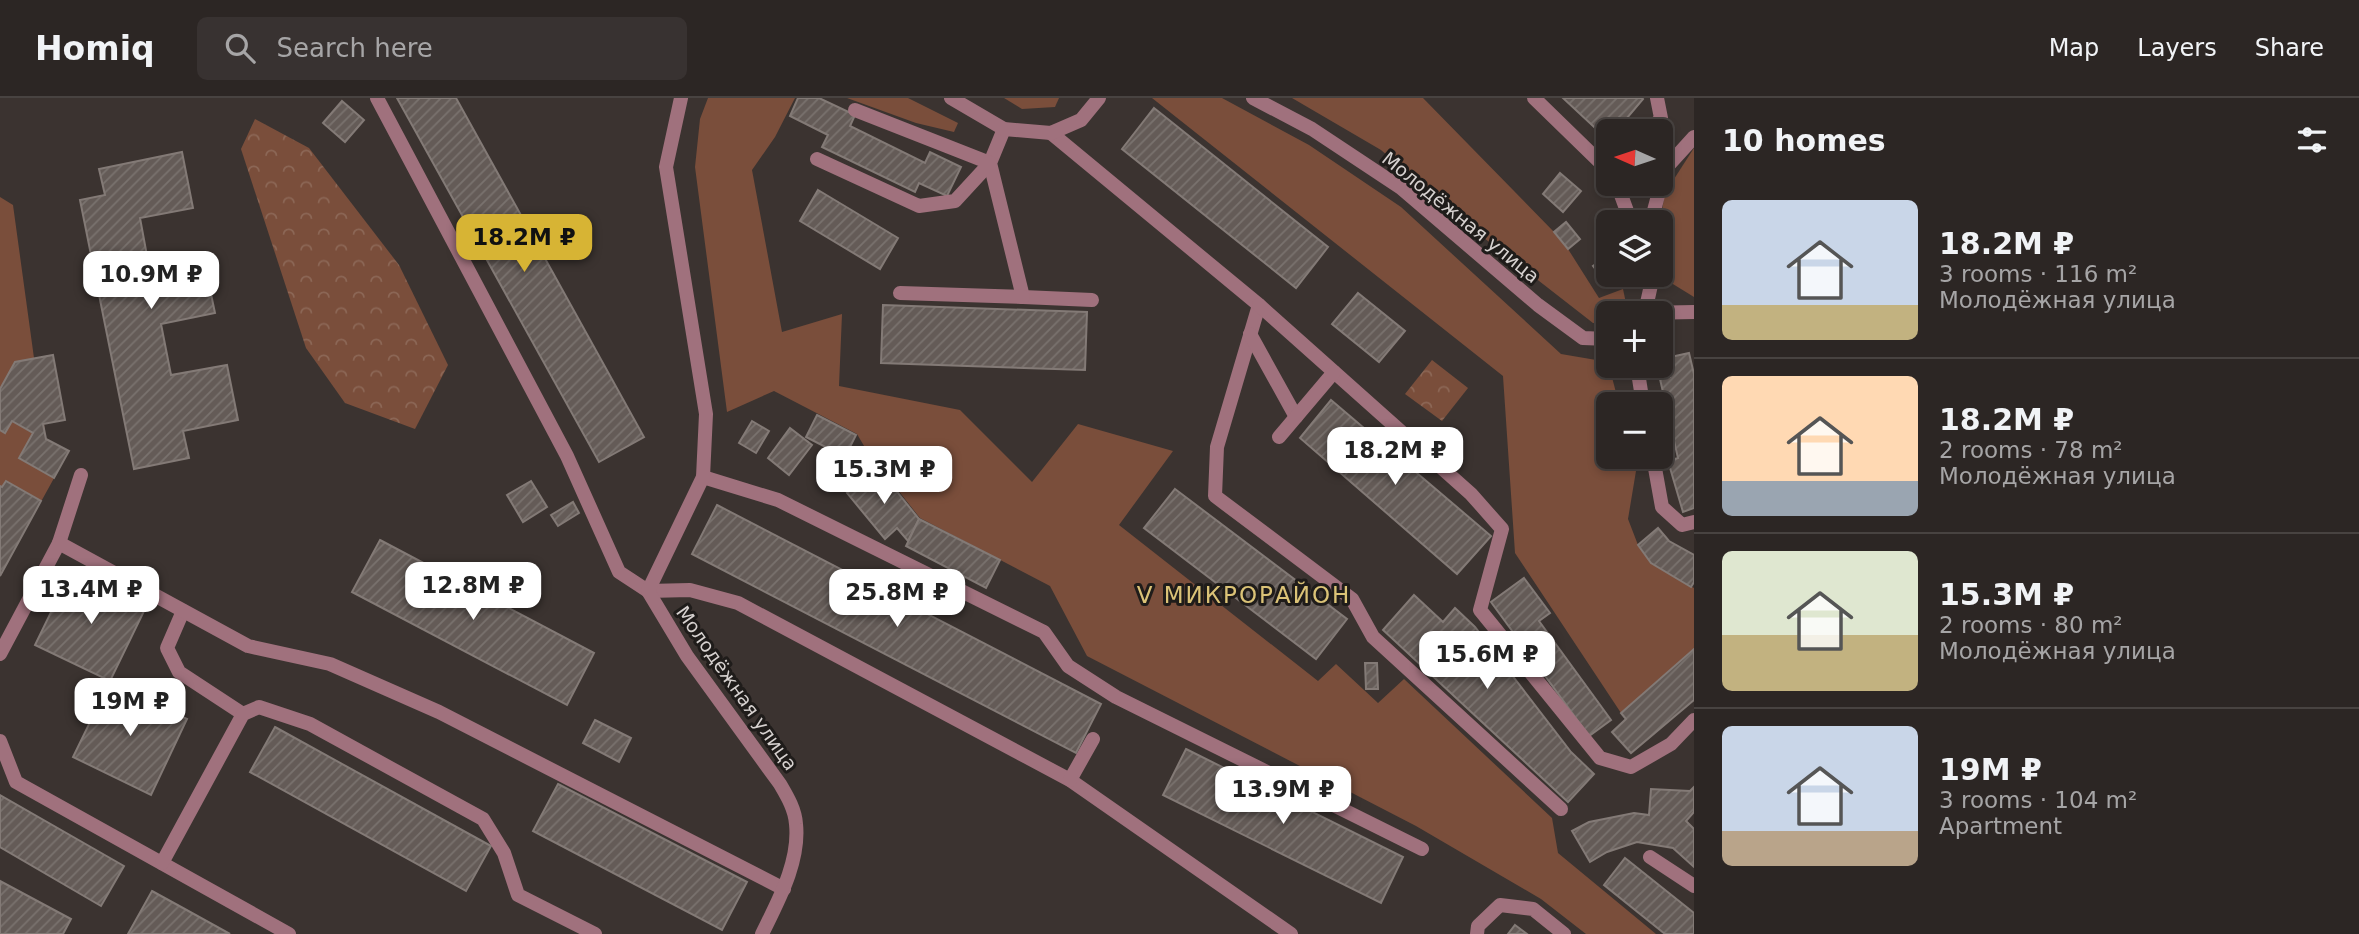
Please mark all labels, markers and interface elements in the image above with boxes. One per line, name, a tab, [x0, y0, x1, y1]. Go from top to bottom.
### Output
search box	[197, 17, 687, 80]
text: Homiq	[35, 29, 155, 68]
icon: search	[221, 29, 259, 67]
text: Search here	[277, 33, 433, 63]
text: Map	[2049, 34, 2099, 62]
text: Layers	[2137, 34, 2217, 62]
text: Share	[2255, 34, 2324, 62]
north arrow	[1596, 119, 1673, 196]
map controls	[1596, 119, 1673, 469]
icon: filters	[2293, 121, 2331, 159]
text: 10 homes	[1722, 123, 1886, 158]
street label: Молодёжная улица	[1378, 147, 1544, 287]
button: layers	[1596, 210, 1673, 287]
pin: 18.2M ₽	[459, 214, 589, 274]
text: 18.2M ₽	[472, 224, 576, 250]
text: 18.2M ₽	[1939, 226, 2074, 261]
icon: home	[1778, 228, 1862, 312]
pin: 10.9M ₽	[86, 252, 216, 311]
text: 10.9M ₽	[99, 261, 203, 287]
text: 3 rooms · 116 m²	[1939, 261, 2137, 287]
text: Молодёжная улица	[1939, 287, 2176, 313]
button: +	[1596, 301, 1673, 378]
button: −	[1596, 392, 1673, 469]
text: 18.2M ₽	[1939, 402, 2074, 437]
icon: home	[1778, 404, 1862, 488]
pin: 18.2M ₽	[1330, 428, 1460, 487]
text: 18.2M ₽	[1343, 437, 1447, 463]
text: 2 rooms · 78 m²	[1939, 437, 2123, 463]
pin: 15.3M ₽	[819, 446, 949, 506]
text: 15.3M ₽	[832, 456, 936, 482]
text: Молодёжная улица	[1939, 463, 2176, 489]
pin: 12.8M ₽	[408, 562, 538, 622]
pin: 13.4M ₽	[26, 566, 156, 626]
pin: 25.8M ₽	[832, 570, 962, 629]
text: 12.8M ₽	[421, 572, 525, 598]
text: 13.4M ₽	[39, 576, 143, 602]
text: 15.3M ₽	[1939, 577, 2074, 612]
text: 25.8M ₽	[845, 579, 949, 605]
icon: home	[1778, 579, 1862, 663]
district label: V МИКРОРАЙОН	[1137, 581, 1351, 608]
street label: Молодёжная улица	[672, 602, 802, 774]
text: 2 rooms · 80 m²	[1939, 612, 2123, 638]
pin: 15.6M ₽	[1422, 632, 1552, 691]
text: Молодёжная улица	[1939, 638, 2176, 664]
text: 15.6M ₽	[1435, 641, 1539, 667]
pin: 19M ₽	[81, 678, 179, 738]
text: 19M ₽	[91, 688, 169, 714]
text: 19M ₽	[1939, 752, 2042, 787]
icon: home	[1778, 754, 1862, 838]
pin: 13.9M ₽	[1218, 766, 1348, 826]
text: 13.9M ₽	[1231, 776, 1335, 802]
text: 3 rooms · 104 m²	[1939, 787, 2137, 813]
text: Apartment	[1939, 813, 2062, 839]

